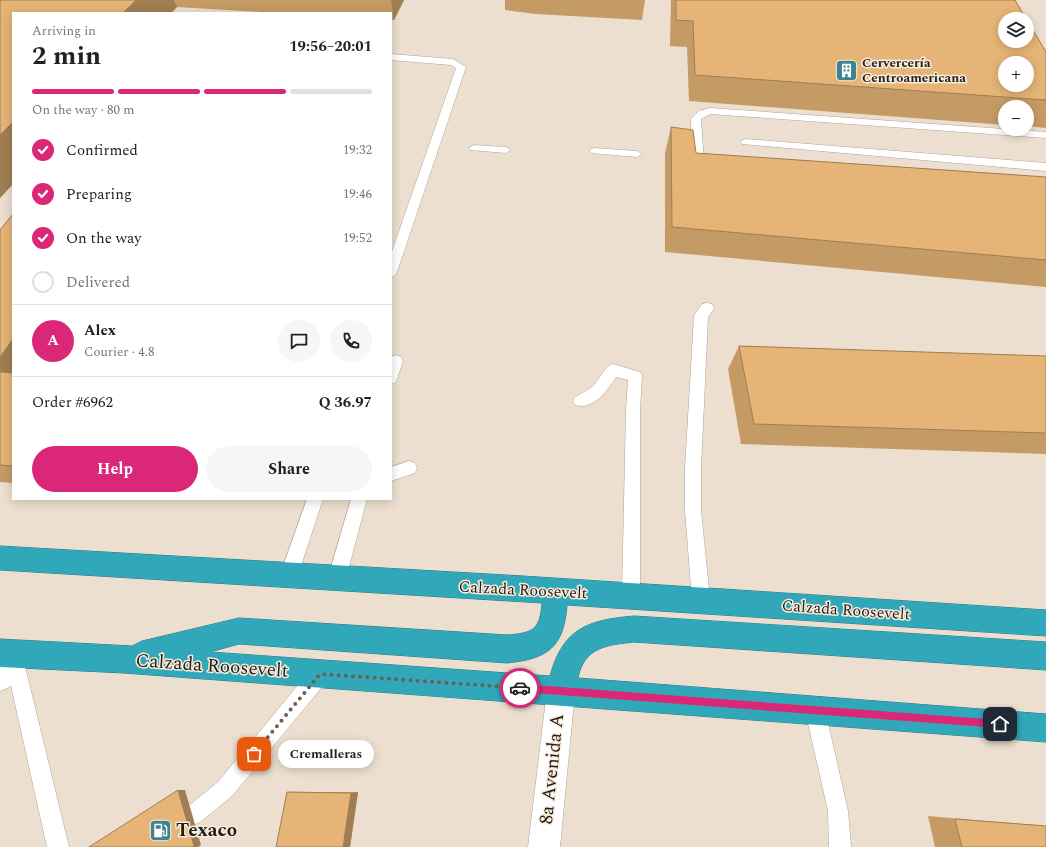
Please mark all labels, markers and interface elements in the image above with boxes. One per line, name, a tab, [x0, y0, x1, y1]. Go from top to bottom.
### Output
map controls	[998, 12, 1034, 136]
button: layers	[998, 12, 1034, 48]
text: Arriving in	[32, 21, 96, 41]
text: 19:56–20:01	[289, 35, 372, 58]
text: 2 min	[32, 36, 101, 76]
place label: Cervercería Centroamericana	[862, 53, 966, 88]
button: +	[998, 56, 1034, 92]
building icon: Cervercería Centroamericana	[833, 57, 859, 83]
text: On the way · 80 m	[32, 100, 135, 120]
button: −	[998, 100, 1034, 136]
icon: check	[32, 139, 54, 161]
text: Confirmed	[66, 139, 138, 162]
text: 19:32	[343, 140, 372, 160]
icon: check	[32, 183, 54, 205]
text: Preparing	[66, 183, 132, 206]
text: 19:46	[343, 184, 372, 204]
icon: check	[32, 227, 54, 249]
text: On the way	[66, 227, 141, 250]
text: 19:52	[343, 228, 372, 248]
text: Delivered	[66, 271, 130, 294]
text: Alex	[84, 319, 116, 342]
button: chat	[278, 320, 320, 362]
button: phone	[330, 320, 372, 362]
text: A	[47, 329, 59, 352]
text: Courier · 4.8	[84, 342, 154, 362]
text: Order #6962	[32, 391, 113, 414]
text: Q 36.97	[319, 391, 372, 414]
button: Help	[32, 446, 198, 492]
button: Share	[206, 446, 372, 492]
street label: Calzada Roosevelt	[458, 575, 588, 605]
street label: Calzada Roosevelt	[781, 594, 911, 626]
street label: Calzada Roosevelt	[135, 646, 290, 686]
courier	[500, 668, 540, 708]
icon: car	[509, 677, 531, 699]
pin	[983, 707, 1017, 741]
street label: 8a Avenida A	[532, 712, 572, 826]
icon: home	[989, 713, 1011, 735]
pin	[237, 737, 271, 771]
callout: Cremalleras	[278, 740, 374, 768]
icon: bag	[243, 743, 265, 765]
text: Cremalleras	[290, 744, 362, 764]
place label: Texaco	[176, 816, 237, 845]
fuel station icon: Texaco	[147, 817, 173, 843]

